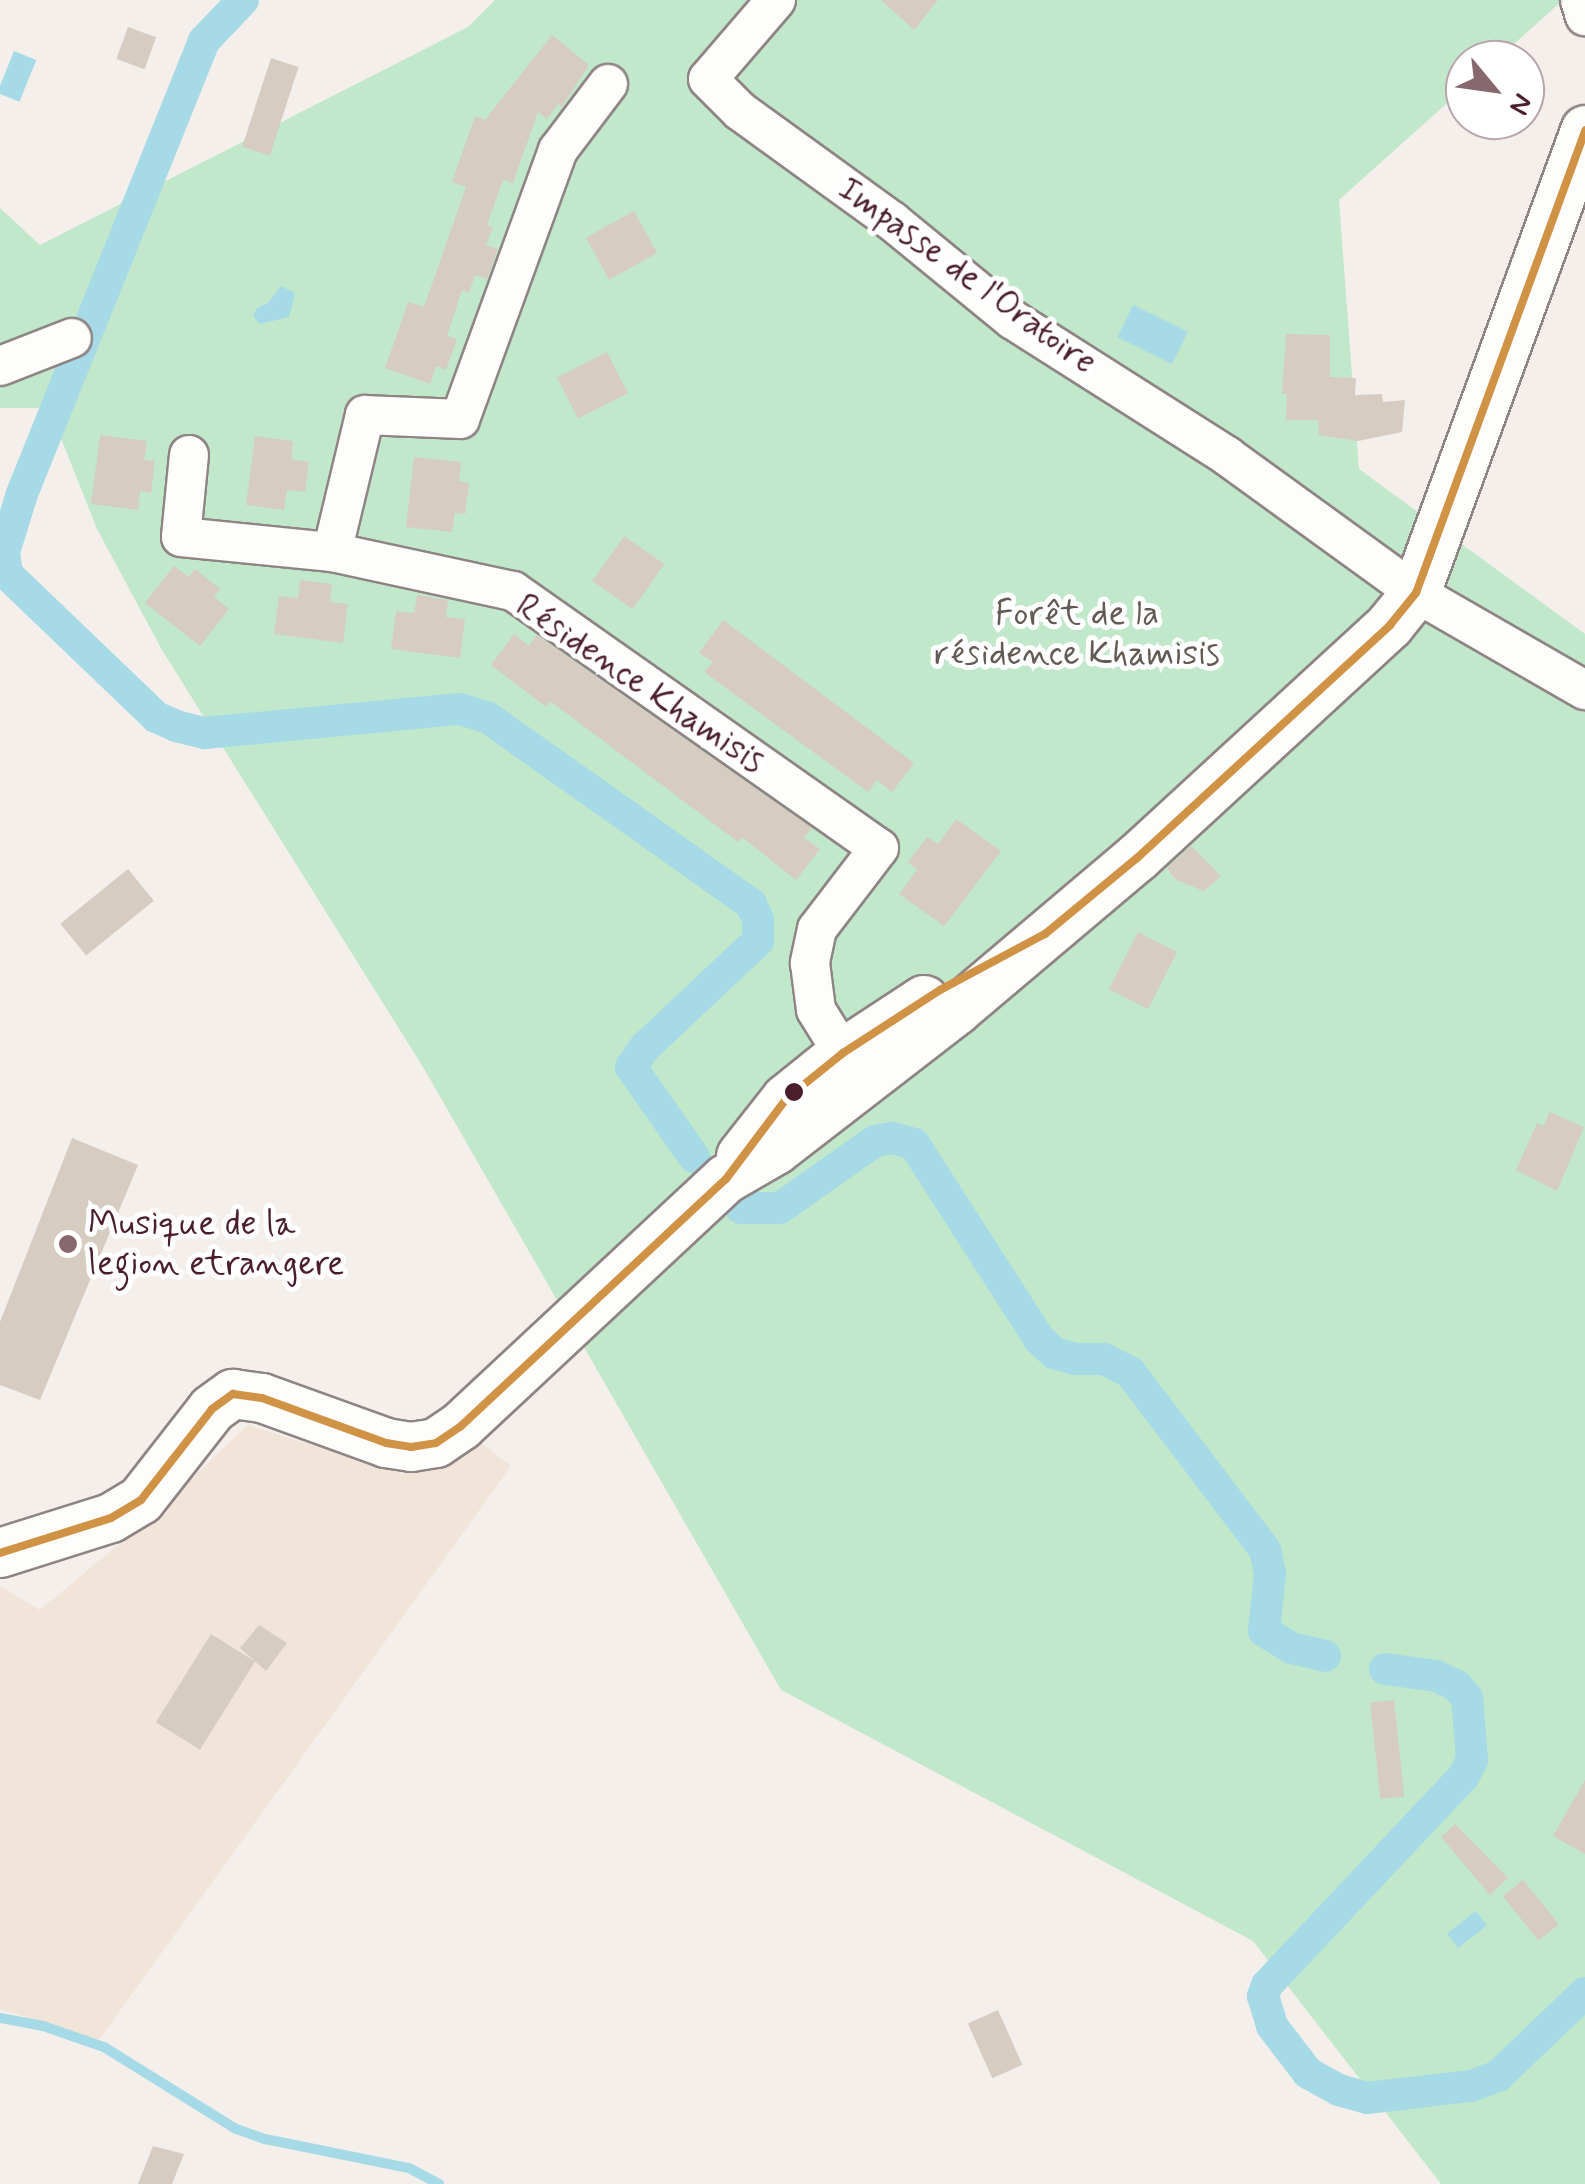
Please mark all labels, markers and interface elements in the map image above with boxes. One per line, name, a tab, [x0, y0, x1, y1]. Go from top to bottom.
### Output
north arrow	[1445, 40, 1545, 140]
text: N	[1499, 87, 1541, 121]
street label: Impasse de l'Oratoire	[829, 168, 1105, 384]
street label: Résidence Khamisis	[501, 581, 779, 787]
park label: Forêt de la résidence Khamisis	[926, 593, 1228, 675]
unlabelled marker	[784, 1082, 804, 1102]
place label: Musique de la legion etrangere	[88, 1203, 344, 1285]
marker: Musique de la legion etrangere	[57, 1233, 79, 1255]

